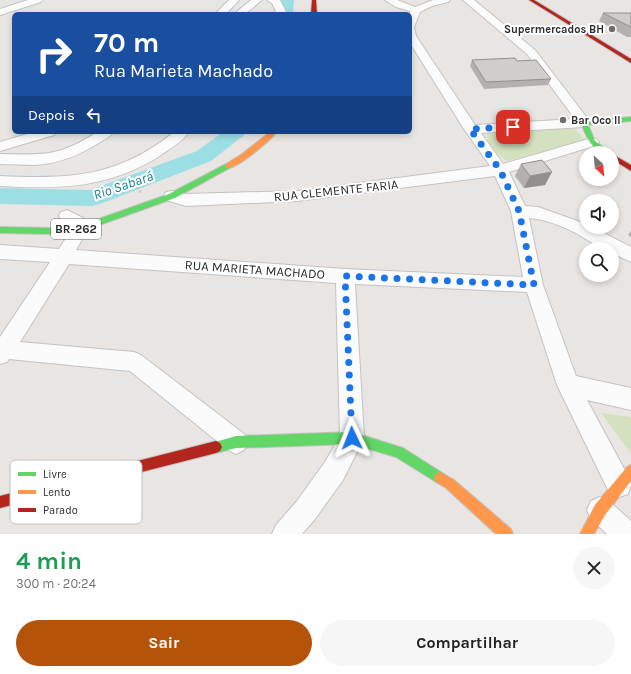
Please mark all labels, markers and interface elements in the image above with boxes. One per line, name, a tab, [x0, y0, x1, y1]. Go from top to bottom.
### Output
place label: Supermercados BH	[504, 23, 604, 36]
marker: Supermercados BH	[607, 24, 617, 34]
text: 70 m	[94, 26, 159, 59]
icon: right	[28, 28, 80, 80]
text: Rua Marieta Machado	[94, 60, 273, 82]
icon: left	[83, 104, 105, 126]
text: Depois	[28, 106, 75, 124]
pin	[496, 110, 530, 144]
place label: Bar Oco II	[571, 114, 621, 127]
marker: Bar Oco II	[558, 115, 568, 125]
icon: arrive	[502, 116, 524, 138]
north arrow	[579, 146, 619, 186]
map controls	[579, 146, 619, 282]
water label: Rio Sabará	[91, 167, 155, 204]
street label: RUA CLEMENTE FARIA	[273, 176, 400, 204]
button: sound	[579, 194, 619, 234]
road number: BR-262	[51, 219, 101, 239]
button: search	[579, 242, 619, 282]
street label: RUA MARIETA MACHADO	[184, 257, 326, 282]
position arrow	[331, 417, 373, 459]
legend	[10, 460, 142, 524]
text: Livre	[43, 468, 67, 481]
text: Lento	[43, 486, 71, 499]
text: Parado	[43, 504, 78, 517]
text: 4 min	[16, 547, 82, 575]
button: close	[573, 547, 615, 589]
text: 300 m · 20:24	[16, 576, 96, 591]
button: Sair	[16, 620, 312, 666]
button: Compartilhar	[320, 620, 615, 666]

